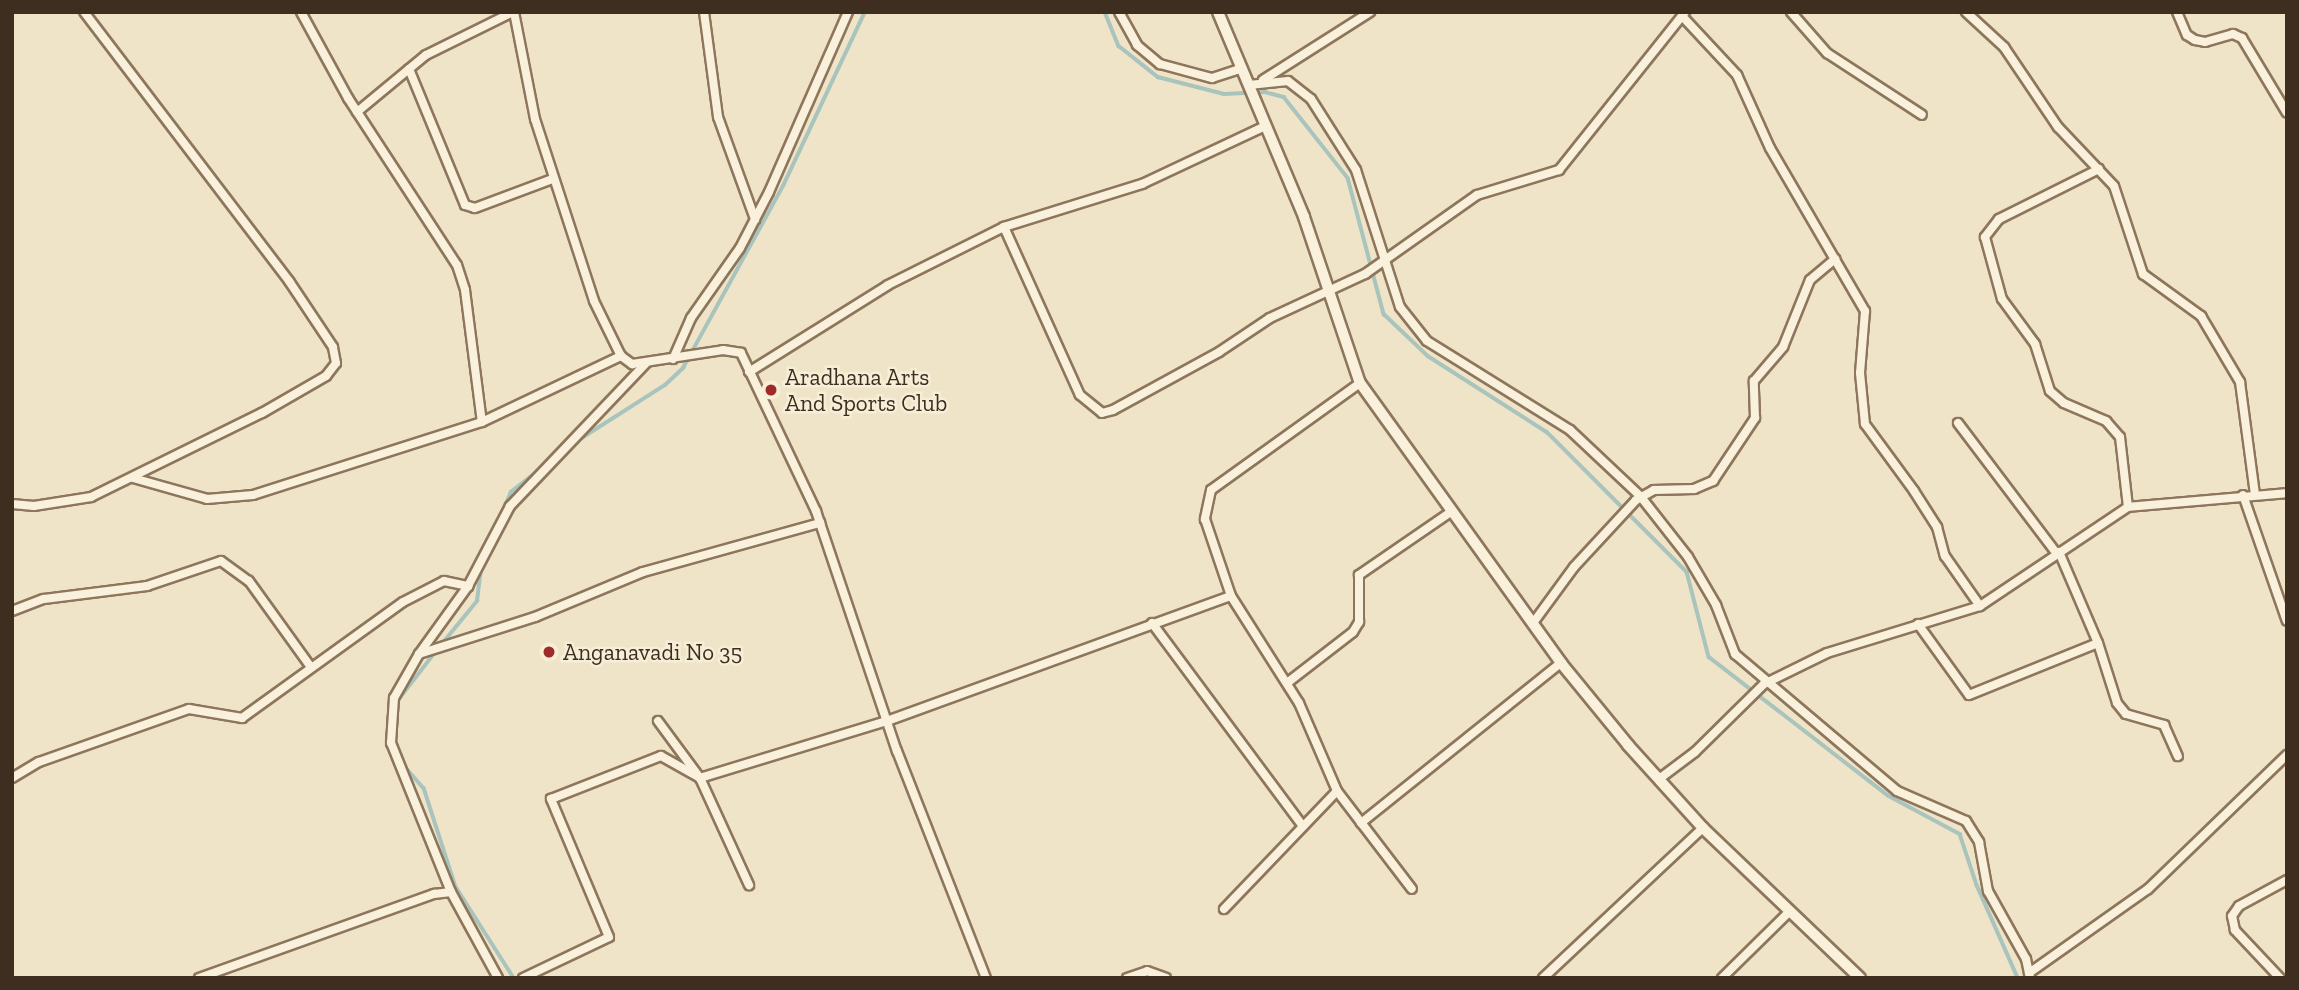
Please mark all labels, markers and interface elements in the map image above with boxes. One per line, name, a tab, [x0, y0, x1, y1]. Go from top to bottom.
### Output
place label: Aradhana Arts And Sports Club	[785, 363, 947, 417]
marker: Aradhana Arts And Sports Club	[763, 382, 779, 398]
place label: Anganavadi No 35	[563, 638, 742, 666]
marker: Anganavadi No 35	[541, 644, 557, 660]

